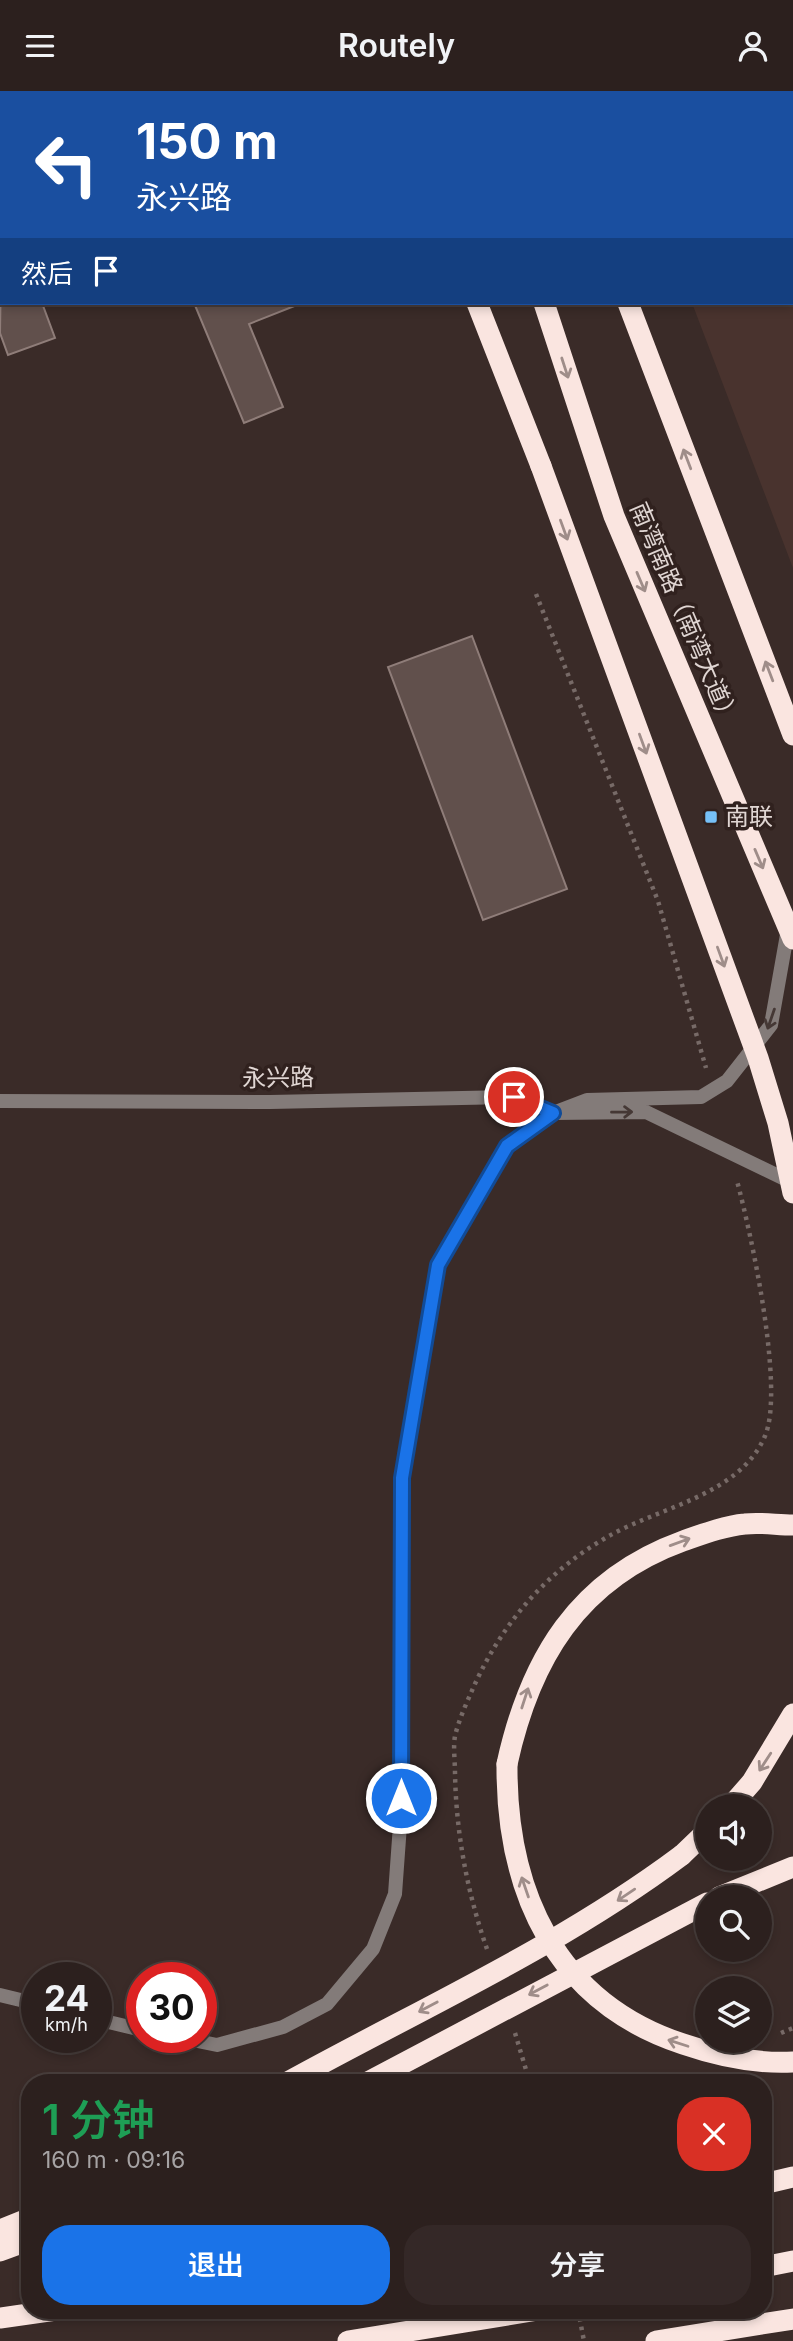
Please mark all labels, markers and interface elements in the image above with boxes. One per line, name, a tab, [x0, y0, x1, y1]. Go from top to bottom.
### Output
text: Routely	[338, 26, 455, 65]
icon: menu	[21, 27, 59, 65]
icon: person	[734, 27, 772, 65]
text: 150 m	[136, 112, 278, 171]
icon: left	[21, 119, 112, 210]
text: 永兴路	[136, 178, 232, 217]
icon: arrive	[87, 252, 125, 290]
text: 然后	[21, 258, 73, 289]
one-way arrow	[560, 356, 572, 378]
one-way arrow	[680, 448, 693, 470]
street label: 南湾南路（南湾大道）	[624, 498, 745, 730]
one-way arrow	[559, 519, 571, 541]
one-way arrow	[636, 571, 649, 592]
one-way arrow	[761, 661, 774, 683]
one-way arrow	[637, 732, 650, 754]
place label: 南联	[725, 802, 773, 831]
marker: 南联	[703, 809, 719, 825]
one-way arrow	[753, 848, 766, 869]
one-way arrow	[716, 946, 728, 968]
one-way arrow	[764, 1007, 776, 1029]
street label: 永兴路	[242, 1062, 314, 1093]
pin	[484, 1067, 544, 1127]
icon: arrive	[495, 1078, 533, 1116]
one-way arrow	[610, 1105, 633, 1119]
one-way arrow	[669, 1535, 691, 1548]
one-way arrow	[519, 1687, 532, 1709]
one-way arrow	[757, 1751, 771, 1771]
position arrow	[364, 1761, 438, 1835]
map controls	[695, 1794, 772, 2053]
button: sound	[695, 1794, 772, 1871]
one-way arrow	[518, 1877, 530, 1899]
button: search	[695, 1885, 772, 1962]
one-way arrow	[617, 1889, 637, 1903]
speed limit sign: 30	[126, 1962, 217, 2053]
button: layers	[695, 1976, 772, 2053]
text: 24	[44, 1977, 89, 2019]
one-way arrow	[528, 1983, 548, 1997]
one-way arrow	[419, 2000, 439, 2014]
text: km/h	[45, 2014, 88, 2035]
one-way arrow	[667, 2035, 689, 2048]
text: 1 分钟	[42, 2094, 154, 2145]
button: close	[677, 2097, 751, 2171]
text: 160 m · 09:16	[42, 2146, 185, 2174]
button: 退出	[42, 2225, 390, 2305]
button: 分享	[404, 2225, 751, 2305]

